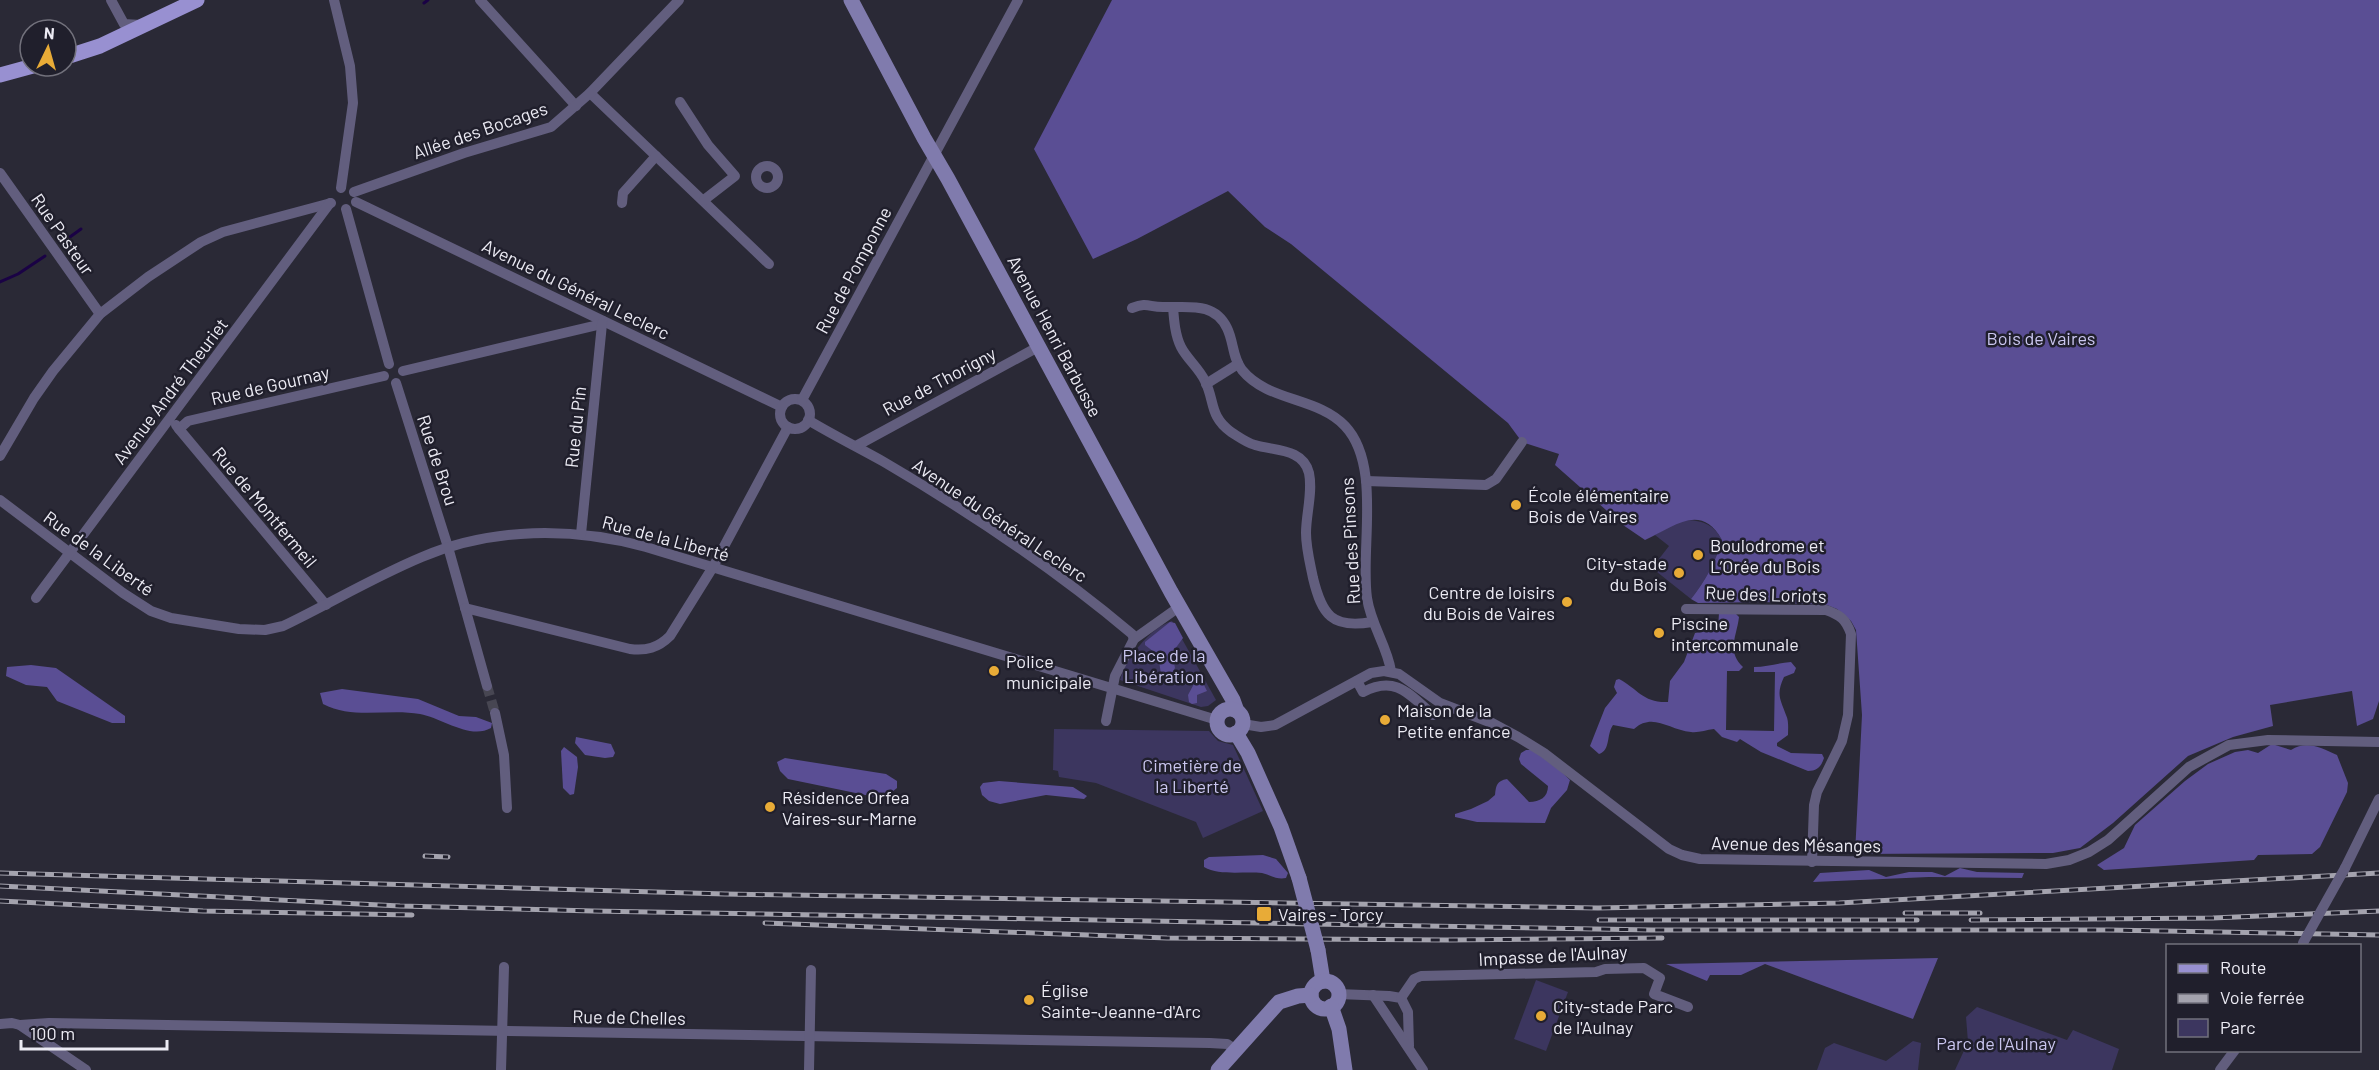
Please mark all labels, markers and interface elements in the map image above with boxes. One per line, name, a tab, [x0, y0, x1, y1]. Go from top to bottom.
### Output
north arrow	[18, 18, 78, 78]
text: N	[43, 23, 55, 42]
street label: Allée des Bocages	[410, 97, 550, 163]
street label: Rue Pasteur	[27, 189, 99, 279]
street label: Rue de Pomponne	[810, 203, 896, 337]
street label: Avenue du Général Leclerc	[479, 234, 673, 344]
street label: Avenue Henri Barbusse	[1003, 252, 1107, 420]
street label: Avenue André Theuriet	[108, 314, 232, 468]
park label: Bois de Vaires	[1986, 327, 2096, 349]
street label: Rue de Thorigny	[879, 342, 999, 420]
street label: Rue de Gournay	[209, 361, 331, 409]
street label: Rue du Pin	[560, 385, 590, 469]
street label: Rue de Brou	[413, 412, 463, 508]
street label: Rue de Montfermeil	[208, 442, 322, 572]
street label: Avenue du Général Leclerc	[909, 453, 1091, 587]
street label: Rue des Pinsons	[1336, 477, 1364, 605]
place label: École élémentaire Bois de Vaires	[1528, 484, 1669, 527]
marker: École élémentaire Bois de Vaires	[1509, 498, 1523, 512]
street label: Rue de la Liberté	[40, 506, 158, 600]
street label: Rue de la Liberté	[600, 510, 732, 566]
place label: Boulodrome et L’Orée du Bois	[1710, 534, 1825, 577]
marker: Boulodrome et L’Orée du Bois	[1691, 548, 1705, 562]
place label: City-stade du Bois	[1586, 552, 1667, 595]
marker: City-stade du Bois	[1672, 566, 1686, 580]
place label: Centre de loisirs du Bois de Vaires	[1423, 581, 1555, 624]
street label: Rue des Loriots	[1705, 581, 1827, 607]
marker: Centre de loisirs du Bois de Vaires	[1560, 595, 1574, 609]
place label: Piscine intercommunale	[1671, 612, 1799, 655]
marker: Piscine intercommunale	[1652, 626, 1666, 640]
park label: Place de la Libération	[1123, 644, 1205, 687]
place label: Police municipale	[1006, 650, 1092, 693]
marker: Police municipale	[987, 664, 1001, 678]
place label: Maison de la Petite enfance	[1397, 699, 1510, 742]
marker: Maison de la Petite enfance	[1378, 713, 1392, 727]
park label: Cimetière de la Liberté	[1142, 754, 1242, 797]
place label: Résidence Orfea Vaires-sur-Marne	[782, 786, 917, 829]
marker: Résidence Orfea Vaires-sur-Marne	[763, 800, 777, 814]
street label: Avenue des Mésanges	[1711, 832, 1881, 856]
place label: Vaires - Torcy	[1278, 903, 1383, 925]
marker: Vaires - Torcy	[1255, 905, 1273, 923]
street label: Impasse de l'Aulnay	[1478, 940, 1628, 970]
legend	[2166, 944, 2361, 1052]
text: Route	[2220, 956, 2266, 978]
place label: Église Sainte-Jeanne-d'Arc	[1041, 979, 1201, 1022]
text: Voie ferrée	[2220, 986, 2305, 1008]
marker: Église Sainte-Jeanne-d'Arc	[1022, 993, 1036, 1007]
place label: City-stade Parc de l'Aulnay	[1553, 995, 1673, 1038]
street label: Rue de Chelles	[572, 1005, 686, 1029]
marker: City-stade Parc de l'Aulnay	[1534, 1009, 1548, 1023]
scale bar	[21, 1013, 166, 1051]
text: Parc	[2220, 1016, 2256, 1038]
text: 100 m	[30, 1022, 75, 1044]
park label: Parc de l'Aulnay	[1936, 1032, 2056, 1054]

